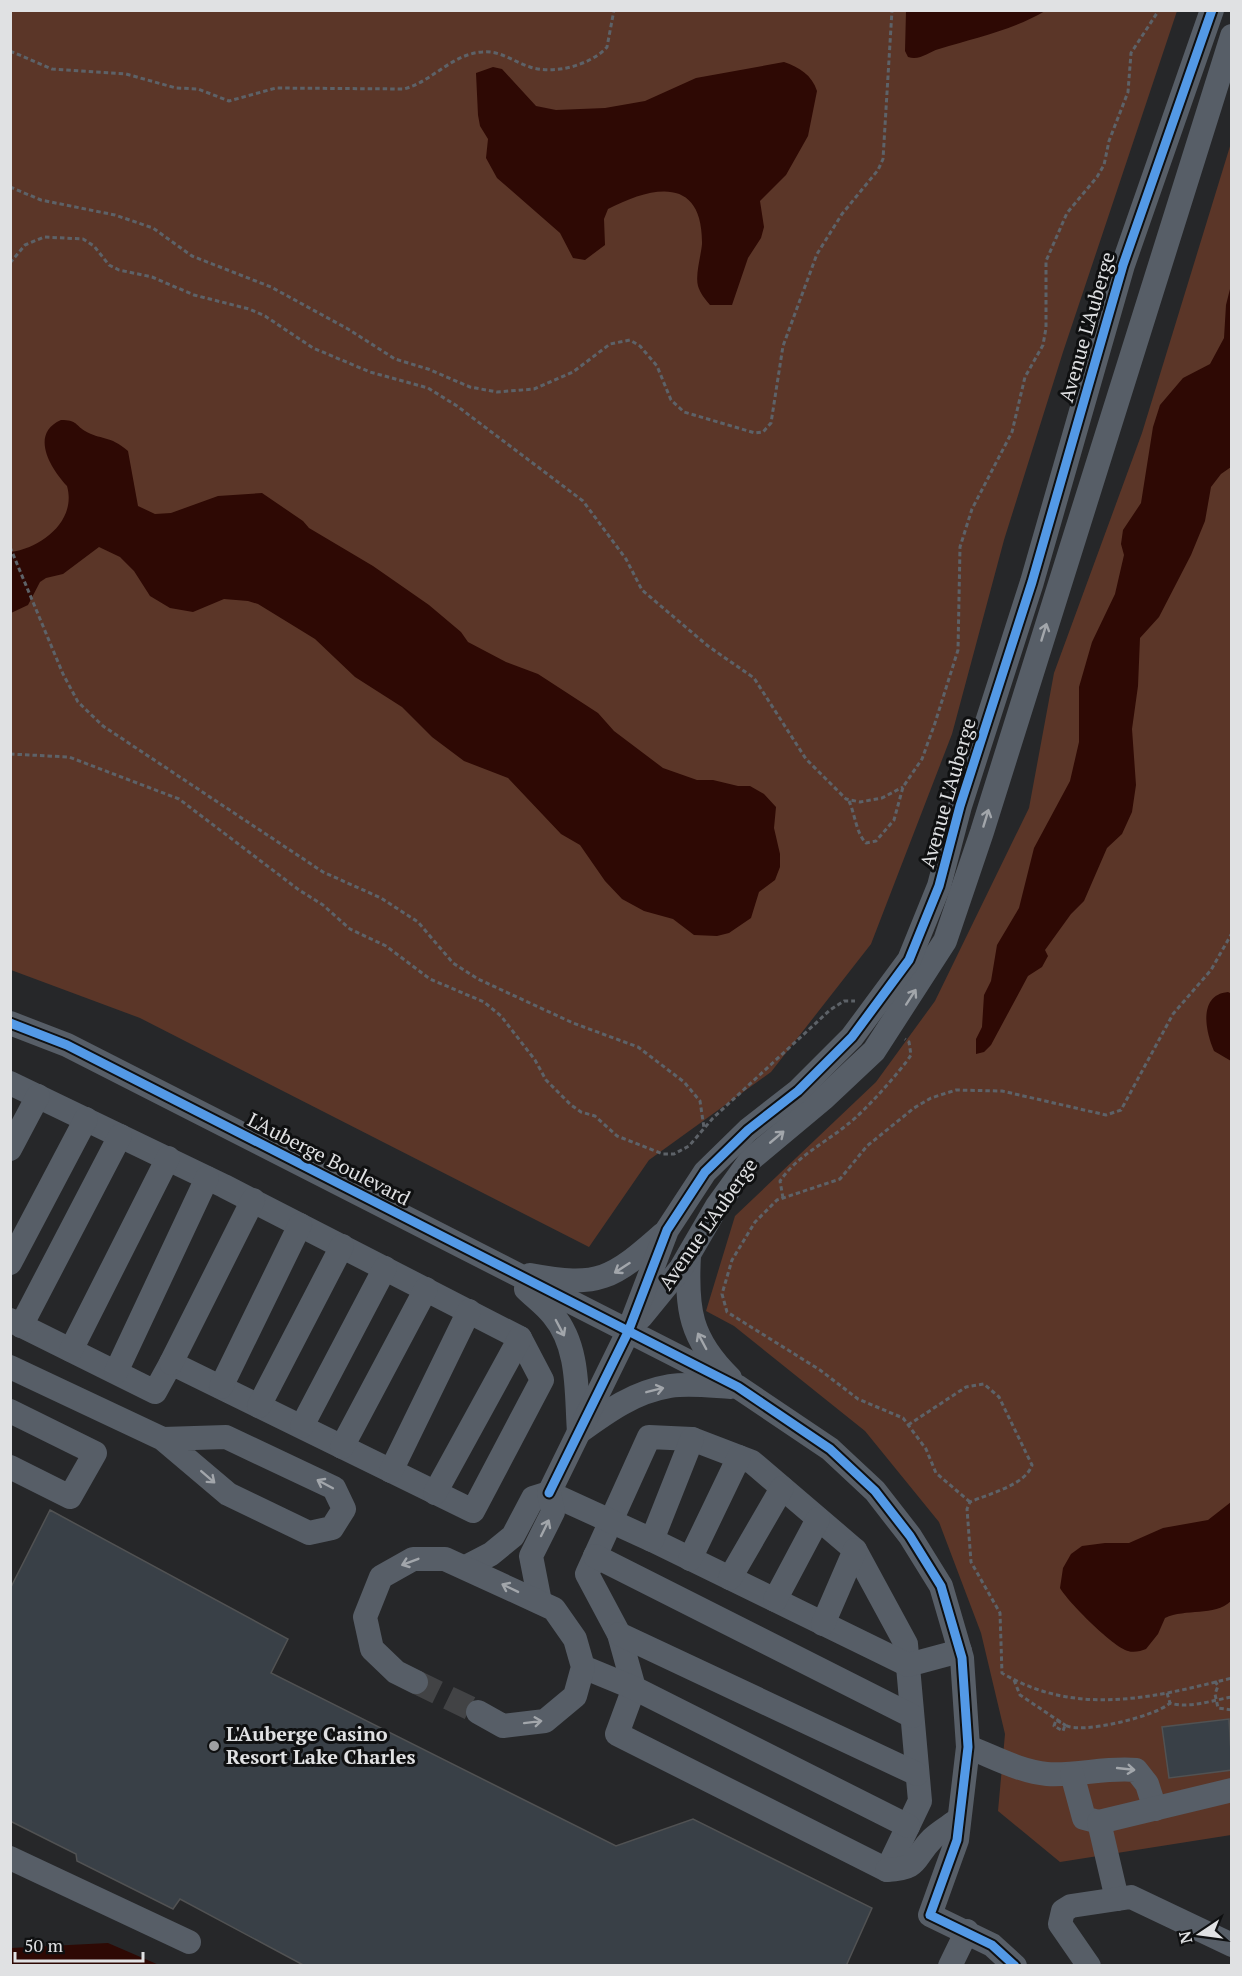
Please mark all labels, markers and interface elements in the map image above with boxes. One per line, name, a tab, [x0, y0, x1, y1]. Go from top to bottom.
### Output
street label: Avenue L'Auberge	[1052, 249, 1121, 405]
one-way arrow	[1039, 623, 1050, 642]
street label: Avenue L'Auberge	[913, 715, 982, 871]
one-way arrow	[981, 809, 992, 828]
one-way arrow	[905, 989, 917, 1005]
street label: L'Auberge Boulevard	[243, 1106, 415, 1211]
one-way arrow	[769, 1130, 785, 1143]
street label: Avenue L'Auberge	[652, 1152, 763, 1295]
one-way arrow	[614, 1262, 631, 1274]
one-way arrow	[554, 1319, 566, 1336]
one-way arrow	[696, 1333, 708, 1350]
one-way arrow	[645, 1384, 664, 1396]
one-way arrow	[200, 1471, 216, 1484]
one-way arrow	[317, 1478, 335, 1490]
one-way arrow	[540, 1519, 551, 1537]
one-way arrow	[401, 1558, 419, 1569]
one-way arrow	[502, 1582, 520, 1594]
one-way arrow	[522, 1716, 542, 1727]
place label: L'Auberge Casino Resort Lake Charles	[226, 1720, 415, 1770]
marker: L'Auberge Casino Resort Lake Charles	[207, 1739, 221, 1753]
one-way arrow	[1115, 1764, 1135, 1775]
north arrow	[1170, 1904, 1230, 1964]
scale bar	[15, 1925, 142, 1963]
text: N	[1173, 1929, 1197, 1946]
text: 50 m	[24, 1933, 64, 1957]

